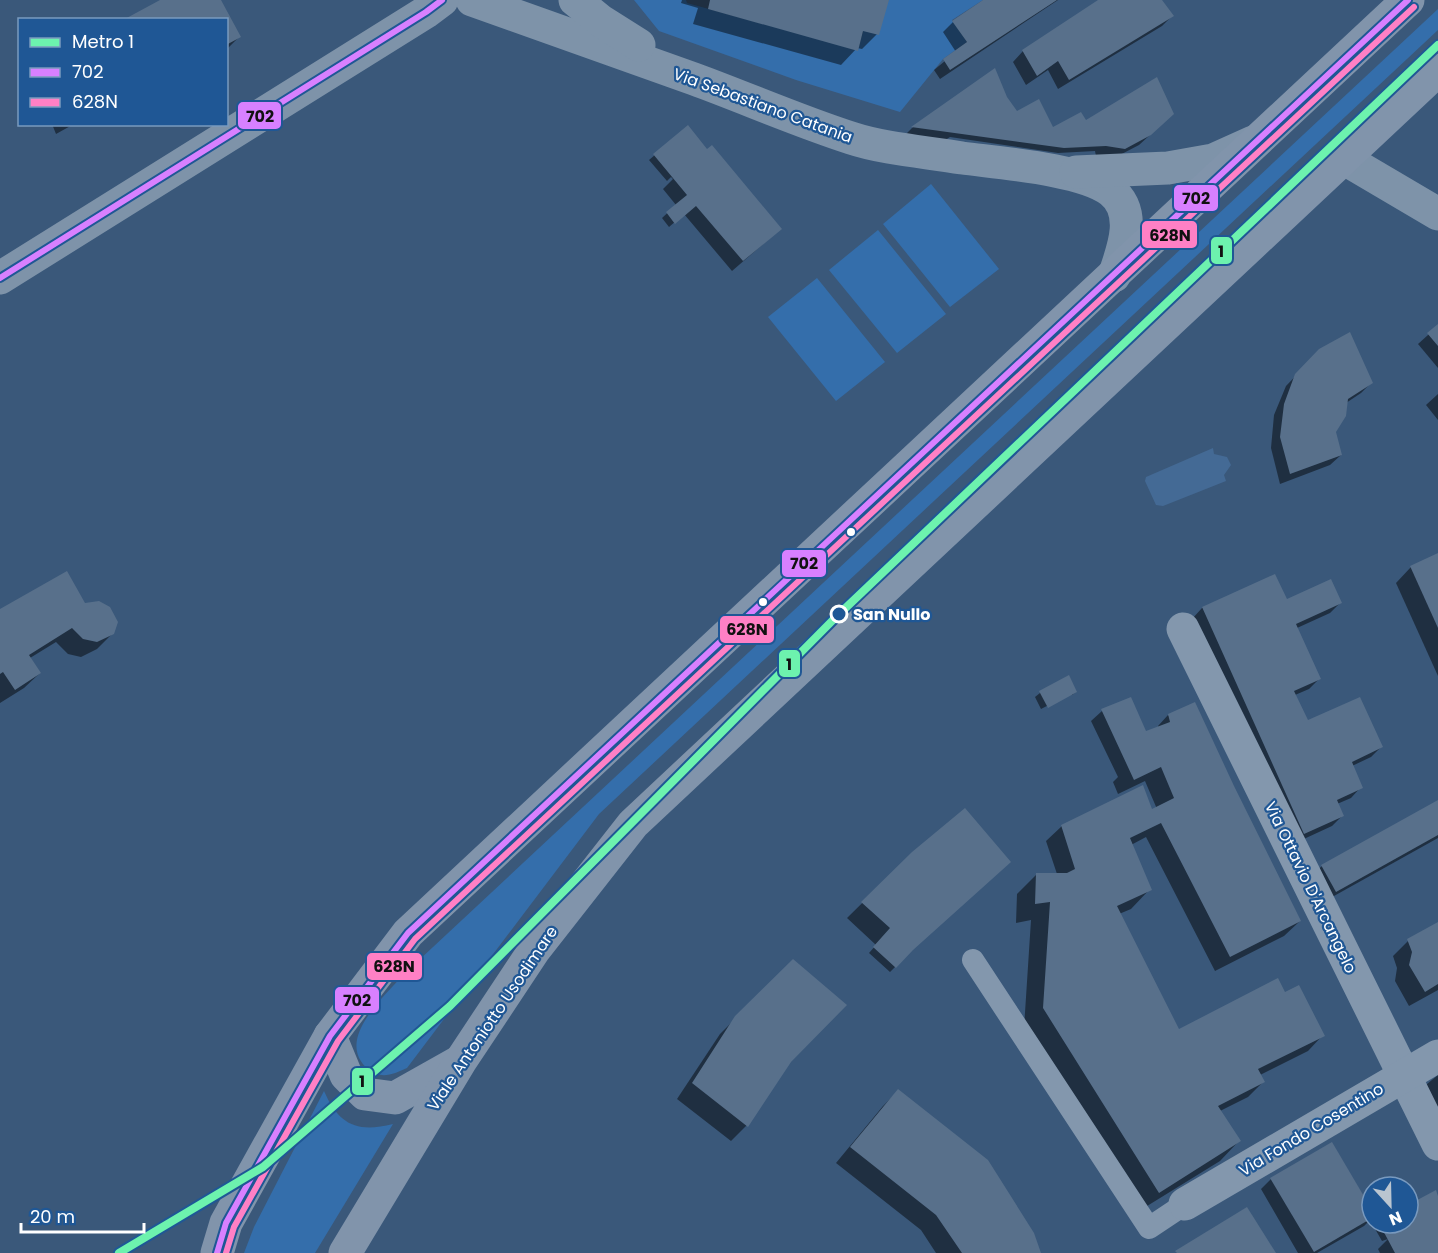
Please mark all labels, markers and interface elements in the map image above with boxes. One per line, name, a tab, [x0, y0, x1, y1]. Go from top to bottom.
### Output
legend	[18, 18, 228, 126]
text: Metro 1	[72, 29, 134, 54]
text: 702	[72, 59, 103, 84]
street label: Via Sebastiano Catania	[670, 62, 856, 149]
text: 628N	[72, 89, 118, 114]
line badge: 702	[237, 101, 282, 130]
text: 702	[246, 105, 274, 128]
line badge: 702	[1173, 184, 1219, 212]
text: 702	[1182, 187, 1210, 210]
line badge: 628N	[1141, 220, 1198, 249]
text: 628N	[1149, 224, 1191, 247]
line badge: 1	[1210, 236, 1233, 265]
text: 1	[1218, 240, 1224, 263]
unlabelled marker	[845, 526, 857, 538]
line badge: 702	[781, 549, 827, 578]
text: 702	[790, 552, 818, 575]
unlabelled marker	[757, 596, 769, 608]
place label: San Nullo	[853, 603, 930, 626]
marker: San Nullo	[830, 605, 848, 623]
line badge: 628N	[719, 615, 775, 644]
text: 628N	[726, 618, 768, 641]
line badge: 1	[778, 649, 801, 678]
text: 1	[786, 653, 792, 676]
street label: Via Ottavio D'Arcangelo	[1259, 797, 1362, 977]
street label: Viale Antoniotto Usodimare	[422, 921, 563, 1115]
line badge: 628N	[366, 952, 423, 981]
text: 628N	[373, 955, 415, 978]
line badge: 702	[334, 986, 380, 1014]
text: 702	[343, 989, 371, 1012]
line badge: 1	[351, 1067, 374, 1096]
text: 1	[359, 1070, 365, 1093]
street label: Via Fondo Cosentino	[1235, 1077, 1388, 1182]
north arrow	[1360, 1175, 1420, 1235]
scale bar	[21, 1196, 144, 1234]
text: 20 m	[30, 1204, 75, 1229]
text: N	[1386, 1206, 1405, 1231]

